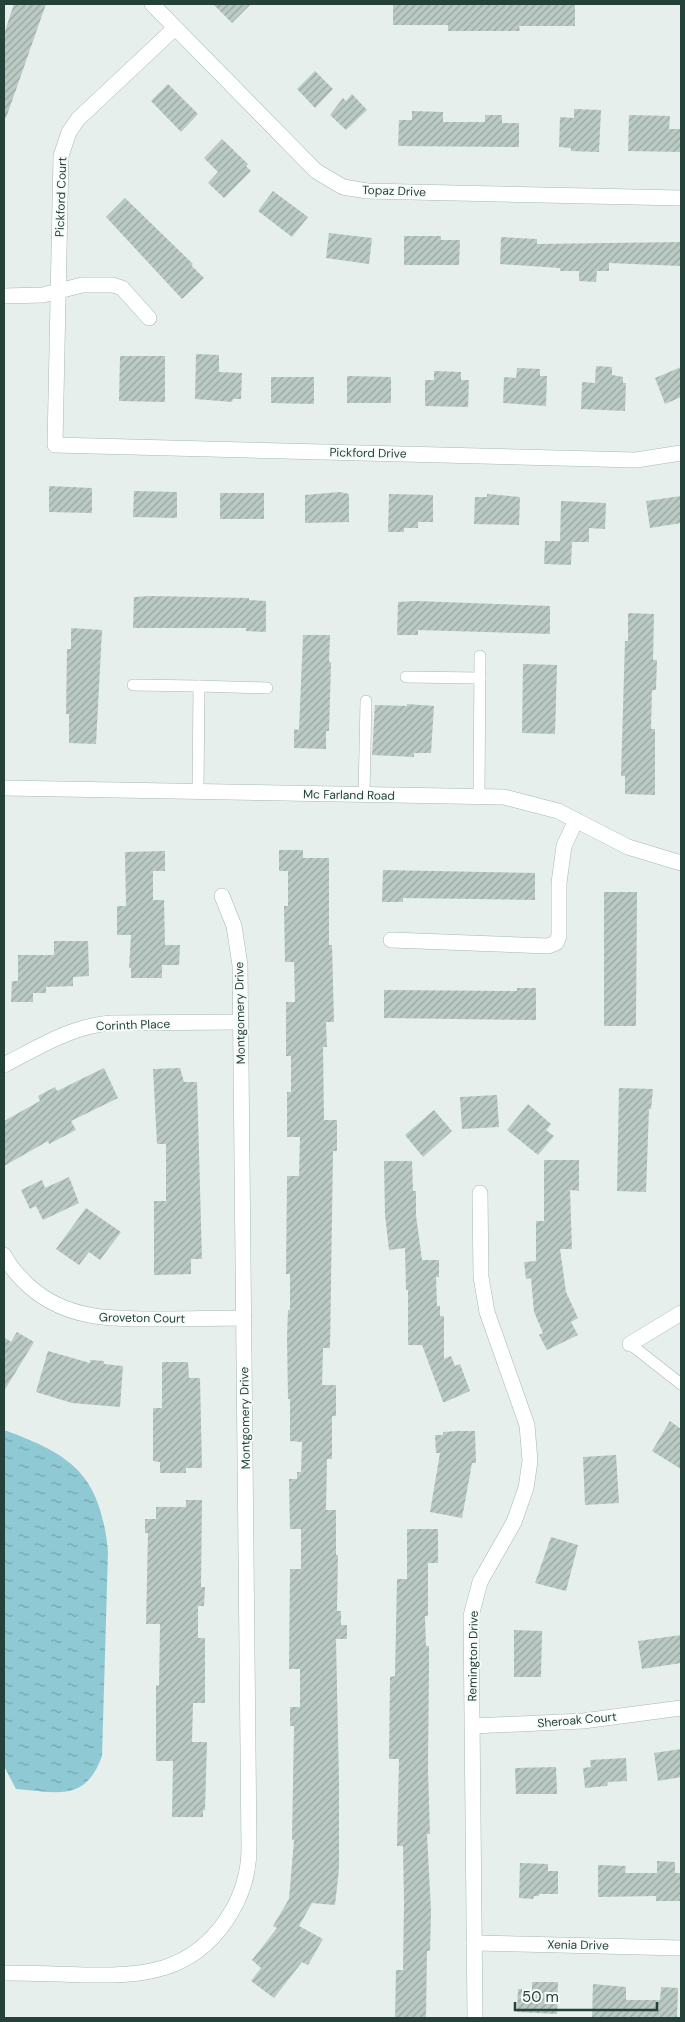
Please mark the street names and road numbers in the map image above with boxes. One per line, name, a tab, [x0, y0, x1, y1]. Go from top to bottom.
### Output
street label: Pickford Court	[52, 156, 70, 237]
street label: Topaz Drive	[362, 182, 426, 200]
street label: Pickford Drive	[329, 444, 407, 462]
street label: Mc Farland Road	[303, 786, 395, 804]
street label: Montgomery Drive	[231, 961, 249, 1064]
street label: Corinth Place	[95, 1016, 171, 1034]
street label: Groveton Court	[99, 1309, 186, 1327]
street label: Montgomery Drive	[236, 1366, 254, 1469]
street label: Remington Drive	[464, 1610, 482, 1702]
street label: Sheroak Court	[537, 1709, 618, 1731]
street label: Xenia Drive	[547, 1936, 609, 1954]

